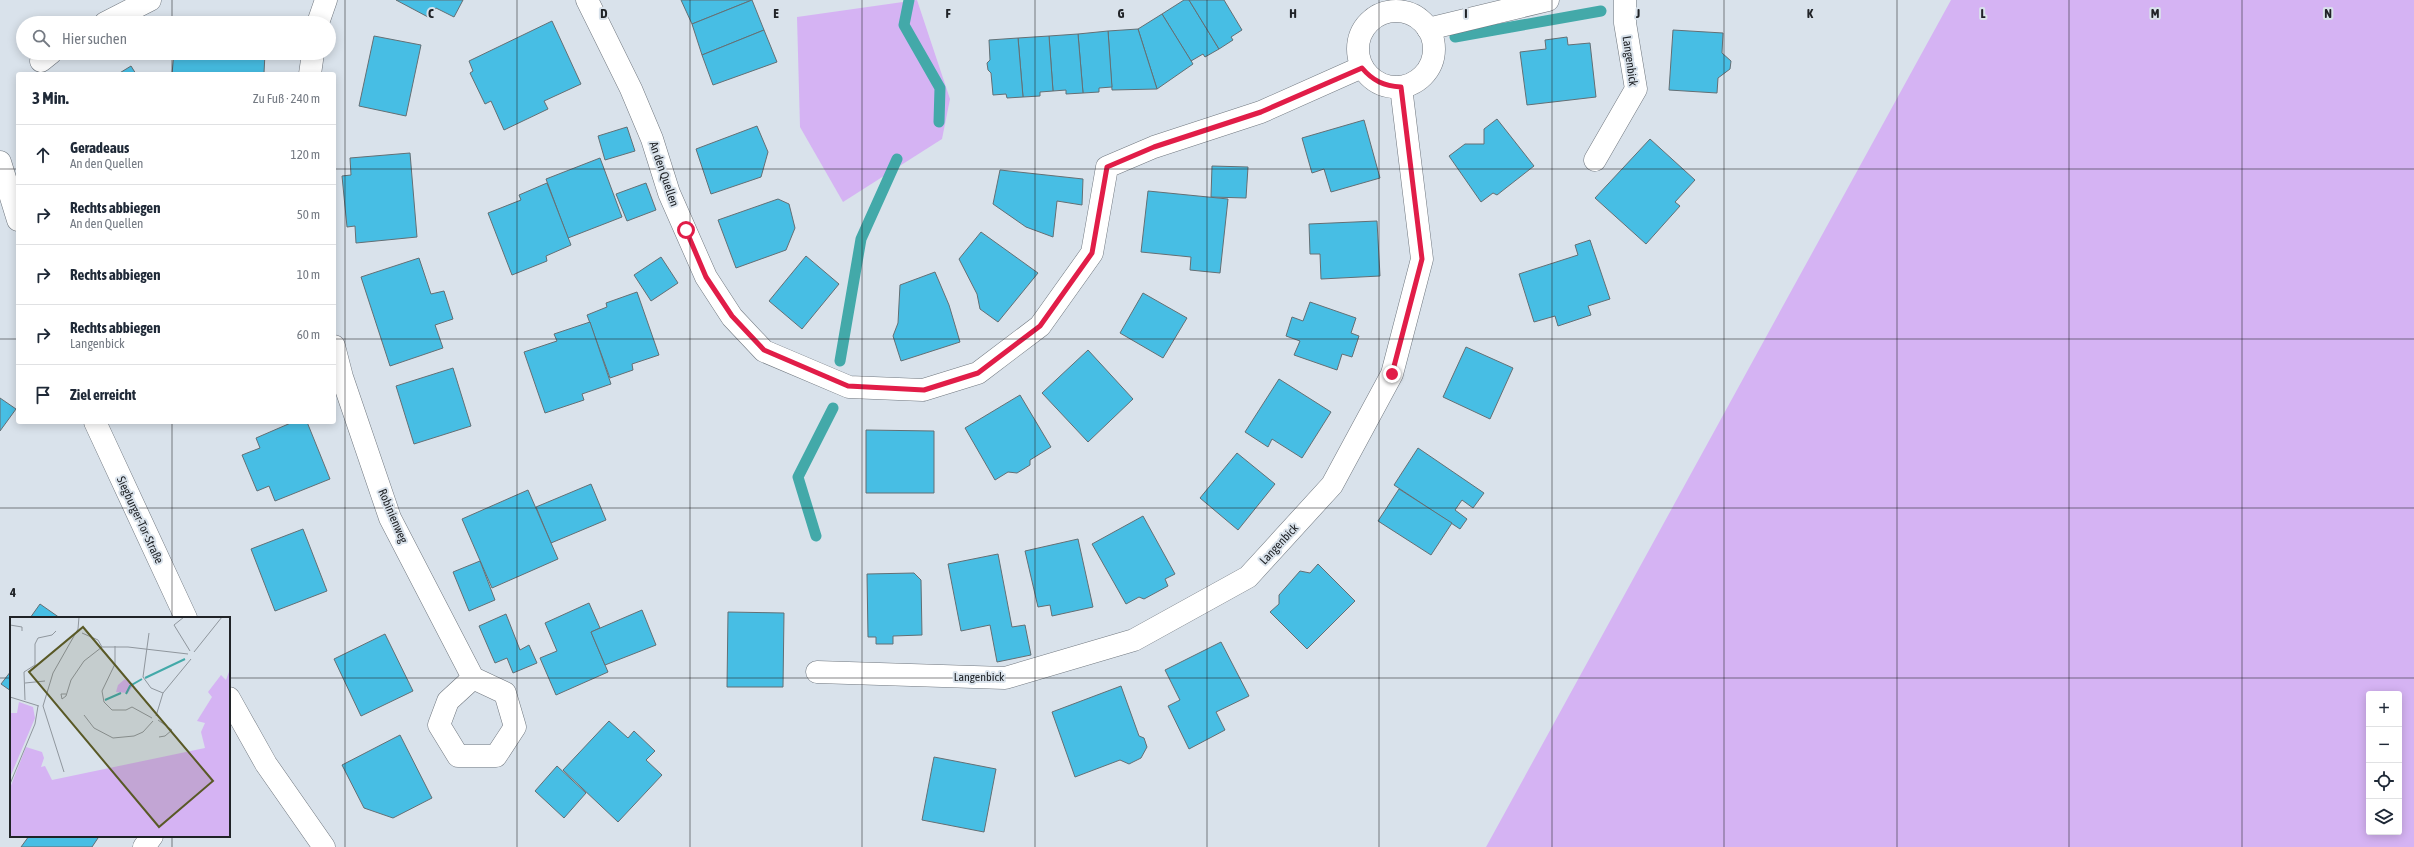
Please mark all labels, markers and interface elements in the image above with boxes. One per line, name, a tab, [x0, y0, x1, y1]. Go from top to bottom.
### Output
text: C	[428, 6, 434, 21]
text: D	[600, 6, 608, 21]
text: E	[773, 6, 779, 21]
text: F	[945, 6, 951, 21]
text: G	[1118, 6, 1125, 21]
text: H	[1289, 6, 1297, 21]
text: I	[1464, 6, 1468, 21]
text: J	[1635, 6, 1640, 21]
text: K	[1807, 6, 1814, 21]
text: L	[1980, 6, 1986, 21]
text: M	[2151, 6, 2160, 21]
text: N	[2324, 6, 2332, 21]
search box	[16, 16, 336, 60]
icon: search	[30, 27, 52, 49]
text: Hier suchen	[62, 30, 127, 47]
street label: Langenbick	[1620, 35, 1641, 88]
text: 3 Min.	[32, 88, 69, 108]
text: Zu Fuß · 240 m	[253, 91, 320, 106]
text: Geradeaus	[70, 139, 129, 156]
street label: An den Quellen	[646, 140, 682, 208]
icon: ahead	[32, 144, 54, 166]
text: 120 m	[291, 147, 320, 162]
text: An den Quellen	[70, 156, 143, 171]
text: Rechts abbiegen	[70, 199, 160, 216]
icon: right	[32, 204, 54, 226]
text: 50 m	[297, 207, 320, 222]
text: An den Quellen	[70, 216, 143, 231]
route start	[677, 221, 695, 239]
icon: right	[32, 264, 54, 286]
text: Rechts abbiegen	[70, 266, 160, 283]
text: 10 m	[297, 267, 320, 282]
text: Rechts abbiegen	[70, 319, 160, 336]
icon: right	[32, 324, 54, 346]
text: 60 m	[297, 327, 320, 342]
text: Langenbick	[70, 336, 125, 351]
route end	[1383, 365, 1401, 383]
icon: arrive	[32, 384, 54, 406]
text: Ziel erreicht	[70, 386, 136, 403]
street label: Siegburger-Tor-Straße	[114, 474, 166, 566]
street label: Robinienweg	[375, 487, 411, 546]
street label: Langenbick	[1257, 520, 1302, 567]
text: 4	[9, 585, 16, 600]
inset map	[10, 617, 230, 837]
street label: Langenbick	[954, 670, 1005, 684]
map controls	[2366, 691, 2402, 835]
button: +	[2366, 691, 2402, 727]
button: −	[2366, 727, 2402, 763]
button: locate	[2366, 763, 2402, 799]
button: layers	[2366, 799, 2402, 835]

